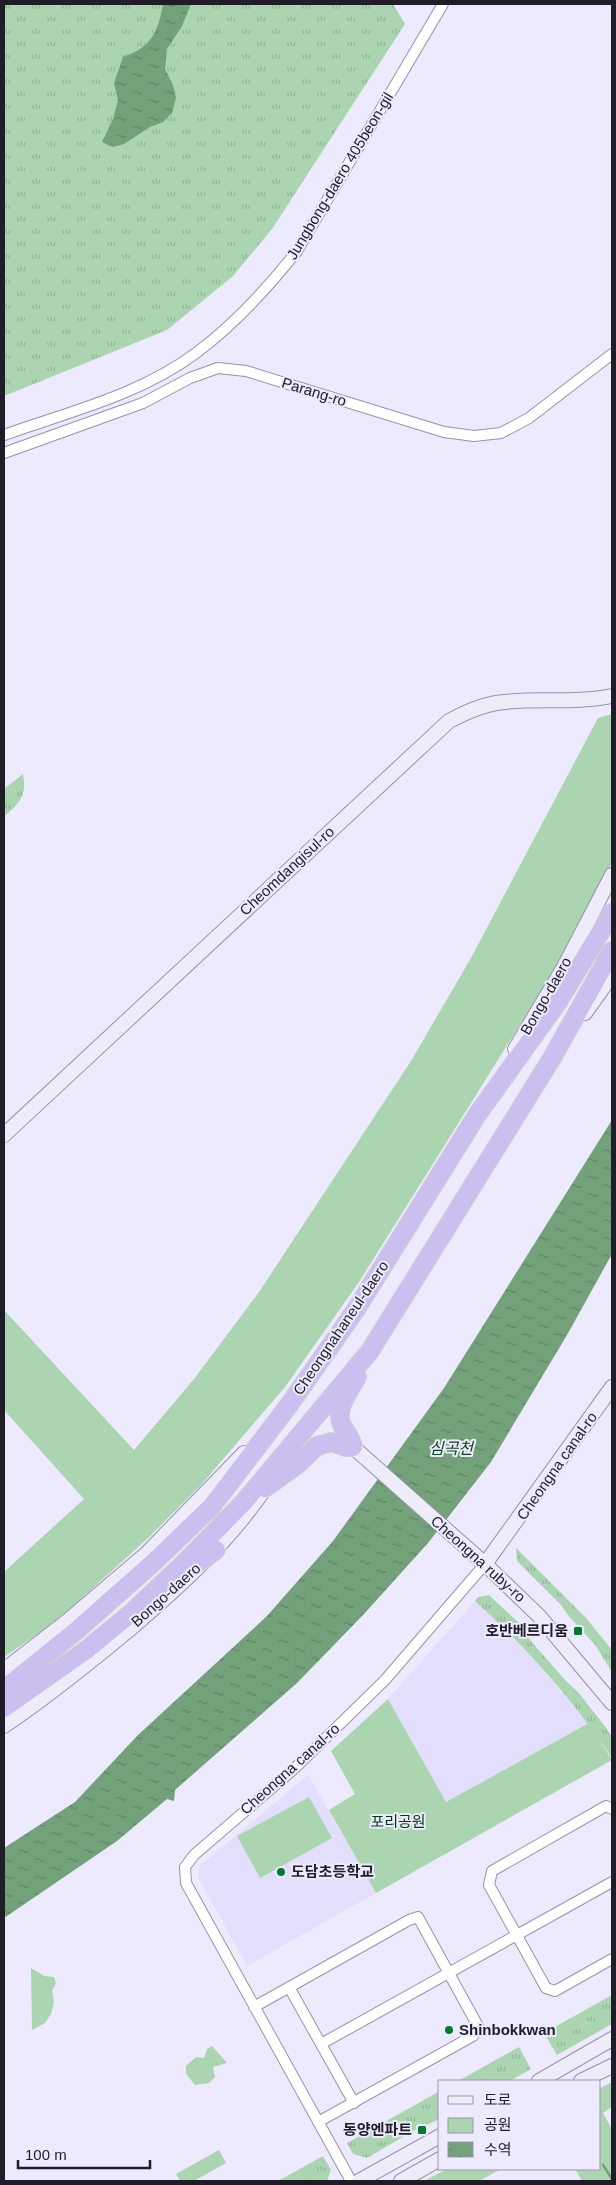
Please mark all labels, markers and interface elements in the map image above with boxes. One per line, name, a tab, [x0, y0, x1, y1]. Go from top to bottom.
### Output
street label: Jungbong-daero 405beon-gil	[283, 89, 396, 262]
street label: Parang-ro	[280, 374, 349, 409]
street label: Cheomdangisul-ro	[236, 823, 337, 919]
street label: Bongo-daero	[517, 954, 575, 1038]
street label: Cheongnahaneul-daero	[289, 1258, 392, 1398]
street label: Cheongna canal-ro	[513, 1409, 600, 1523]
water label: 심곡천	[429, 1440, 475, 1457]
street label: Cheongna ruby-ro	[428, 1512, 529, 1605]
street label: Bongo-daero	[128, 1559, 204, 1630]
place label: 호반베르디움	[485, 1622, 568, 1639]
marker: 호반베르디움	[572, 1625, 584, 1637]
street label: Cheongna canal-ro	[237, 1720, 343, 1818]
park label: 포리공원	[370, 1813, 426, 1830]
place label: 도담초등학교	[291, 1863, 374, 1880]
marker: 도담초등학교	[275, 1866, 287, 1878]
place label: Shinbokkwan	[459, 2021, 556, 2038]
marker: Shinbokkwan	[443, 2024, 455, 2036]
legend	[438, 2080, 601, 2170]
text: 도로	[484, 2091, 512, 2108]
text: 공원	[484, 2116, 512, 2133]
place label: 동양엔파트	[343, 2121, 412, 2138]
marker: 동양엔파트	[416, 2124, 428, 2136]
scale bar	[18, 2138, 150, 2170]
text: 수역	[484, 2141, 512, 2158]
text: 100 m	[25, 2146, 67, 2163]

